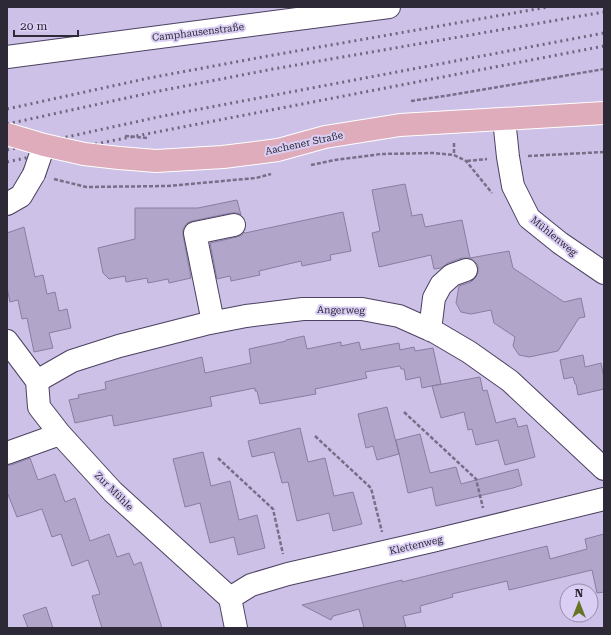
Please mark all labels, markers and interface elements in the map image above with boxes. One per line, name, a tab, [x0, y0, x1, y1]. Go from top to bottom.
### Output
scale bar	[14, 12, 78, 38]
text: 20 m	[20, 19, 47, 33]
street label: Camphausenstraße	[151, 21, 245, 43]
street label: Aachener Straße	[264, 129, 344, 157]
street label: Mühlenweg	[529, 214, 580, 258]
street label: Angerweg	[317, 304, 365, 316]
street label: Zur Mühle	[93, 470, 136, 513]
street label: Klettenweg	[388, 533, 444, 556]
north arrow	[559, 583, 599, 623]
text: N	[575, 587, 584, 600]

